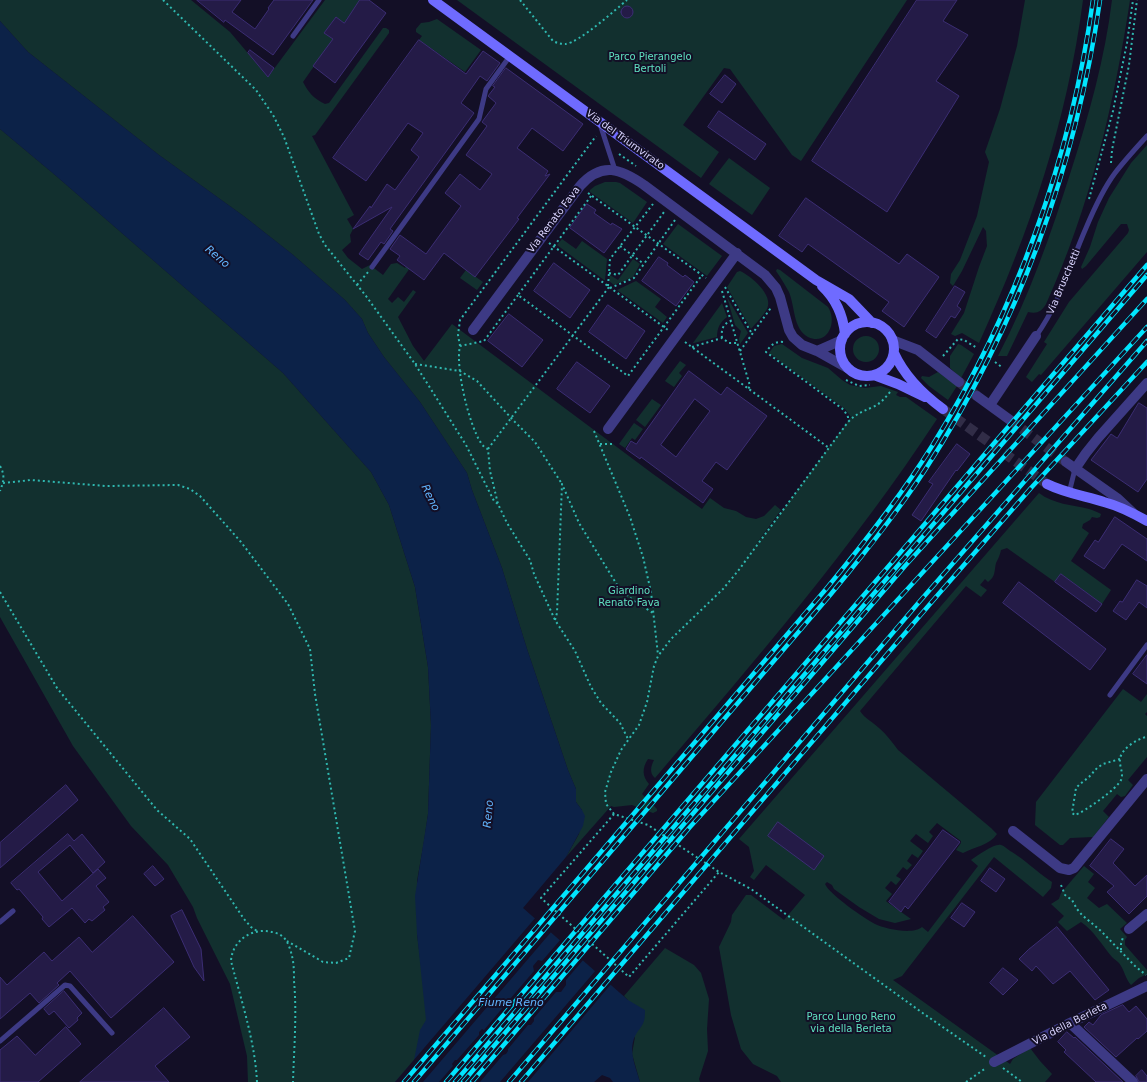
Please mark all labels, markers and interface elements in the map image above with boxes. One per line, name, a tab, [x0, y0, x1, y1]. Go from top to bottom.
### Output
park label: Parco Pierangelo Bertoli	[608, 51, 692, 74]
street label: Via del Triumvirato	[584, 108, 666, 172]
street label: Via Renato Fava	[525, 184, 583, 256]
water label: Reno	[202, 243, 232, 271]
street label: Via Bruschetti	[1045, 248, 1083, 316]
water label: Reno	[418, 482, 442, 514]
park label: Giardino Renato Fava	[598, 585, 660, 608]
water label: Reno	[481, 799, 497, 829]
water label: Fiume Reno	[478, 996, 544, 1010]
street label: Via della Berleta	[1031, 1000, 1109, 1048]
park label: Parco Lungo Reno via della Berleta	[806, 1011, 896, 1034]

